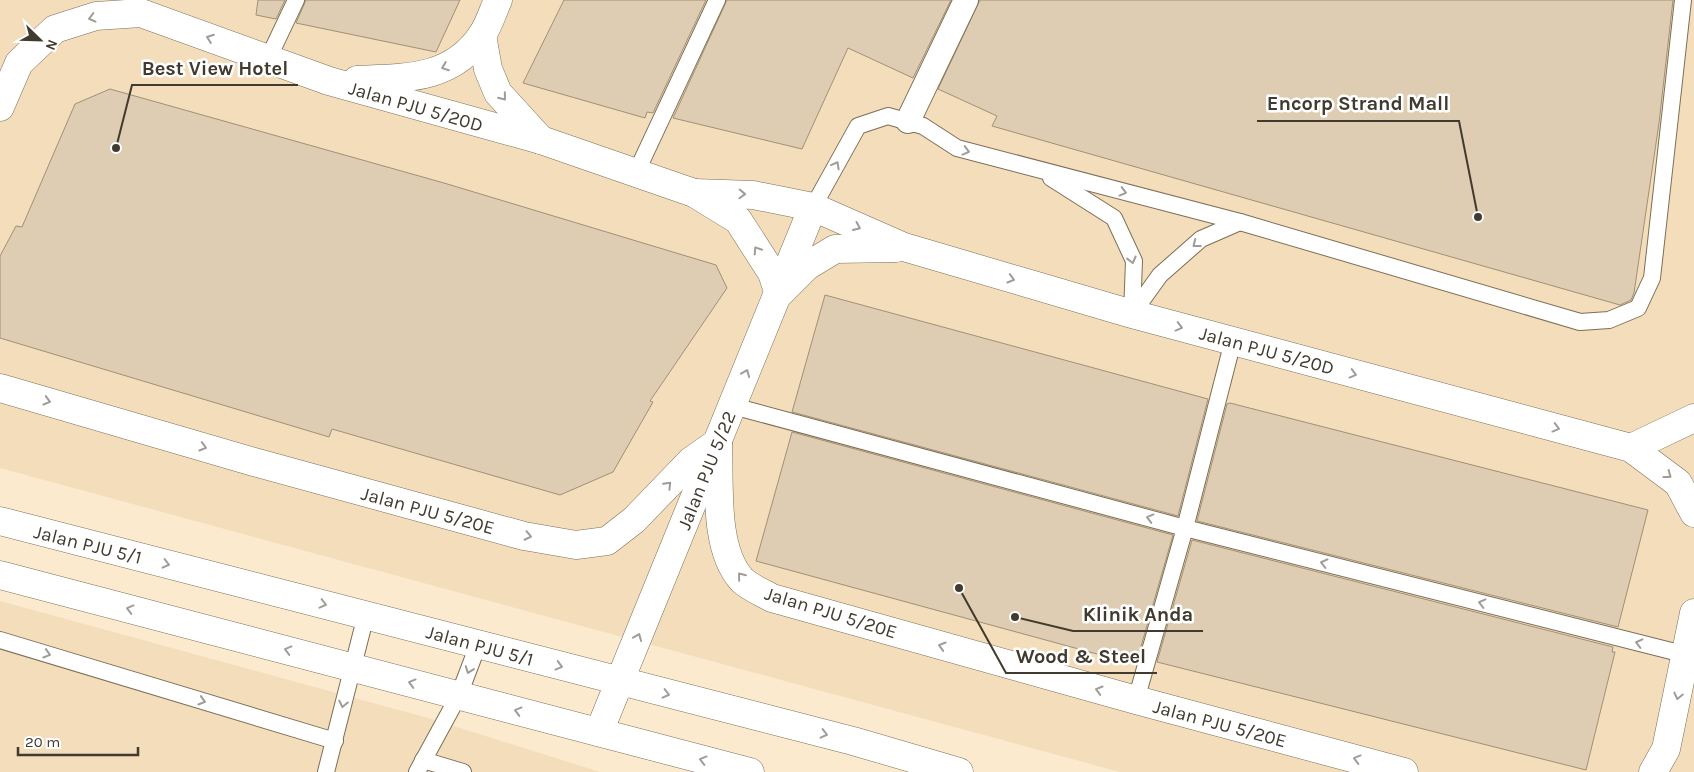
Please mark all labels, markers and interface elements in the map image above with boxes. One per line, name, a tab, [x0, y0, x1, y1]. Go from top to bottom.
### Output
one-way arrow	[88, 12, 97, 23]
north arrow	[15, 15, 65, 65]
one-way arrow	[206, 34, 215, 44]
text: N	[42, 37, 61, 53]
callout: Best View Hotel	[132, 50, 298, 85]
text: Best View Hotel	[142, 57, 288, 80]
one-way arrow	[442, 61, 450, 71]
street label: Jalan PJU 5/20D	[346, 77, 485, 137]
callout: Encorp Strand Mall	[1257, 86, 1459, 121]
one-way arrow	[497, 92, 506, 101]
text: Encorp Strand Mall	[1267, 92, 1449, 115]
one-way arrow	[961, 145, 970, 156]
one-way arrow	[830, 161, 840, 170]
one-way arrow	[1119, 186, 1127, 197]
one-way arrow	[739, 189, 747, 200]
one-way arrow	[852, 220, 861, 231]
one-way arrow	[1193, 238, 1202, 247]
one-way arrow	[754, 247, 763, 256]
one-way arrow	[1126, 255, 1137, 264]
one-way arrow	[1006, 273, 1015, 283]
one-way arrow	[1175, 321, 1184, 332]
street label: Jalan PJU 5/20D	[1197, 322, 1337, 380]
one-way arrow	[1348, 368, 1356, 378]
one-way arrow	[740, 369, 750, 378]
one-way arrow	[42, 396, 50, 406]
street label: Jalan PJU 5/22	[673, 408, 741, 533]
one-way arrow	[1551, 422, 1560, 433]
one-way arrow	[198, 442, 206, 452]
one-way arrow	[1662, 470, 1671, 478]
one-way arrow	[662, 482, 671, 491]
street label: Jalan PJU 5/20E	[359, 483, 497, 539]
one-way arrow	[1146, 514, 1155, 524]
street label: Jalan PJU 5/1	[32, 521, 144, 569]
one-way arrow	[524, 530, 533, 541]
one-way arrow	[161, 558, 170, 569]
one-way arrow	[1320, 558, 1329, 569]
one-way arrow	[738, 573, 747, 582]
street label: Jalan PJU 5/20E	[762, 582, 899, 643]
callout: Klinik Anda	[1073, 596, 1203, 631]
one-way arrow	[319, 598, 328, 609]
one-way arrow	[1477, 598, 1486, 609]
text: Klinik Anda	[1083, 603, 1193, 626]
one-way arrow	[126, 604, 135, 615]
street label: Jalan PJU 5/1	[424, 621, 536, 671]
one-way arrow	[631, 633, 642, 642]
callout: Wood & Steel	[1006, 638, 1157, 673]
one-way arrow	[1635, 638, 1644, 649]
one-way arrow	[939, 641, 947, 651]
one-way arrow	[283, 645, 292, 656]
text: Wood & Steel	[1016, 645, 1146, 668]
one-way arrow	[42, 649, 50, 659]
one-way arrow	[555, 660, 564, 671]
one-way arrow	[465, 665, 475, 674]
one-way arrow	[408, 678, 417, 689]
one-way arrow	[1095, 685, 1103, 695]
one-way arrow	[662, 688, 671, 699]
one-way arrow	[1673, 691, 1683, 700]
one-way arrow	[198, 696, 206, 706]
street label: Jalan PJU 5/20E	[1151, 696, 1289, 752]
one-way arrow	[339, 700, 349, 709]
one-way arrow	[514, 706, 522, 716]
scale bar	[18, 724, 138, 756]
one-way arrow	[819, 728, 828, 739]
text: 20 m	[25, 733, 60, 751]
one-way arrow	[699, 755, 707, 765]
one-way arrow	[1353, 755, 1361, 765]

